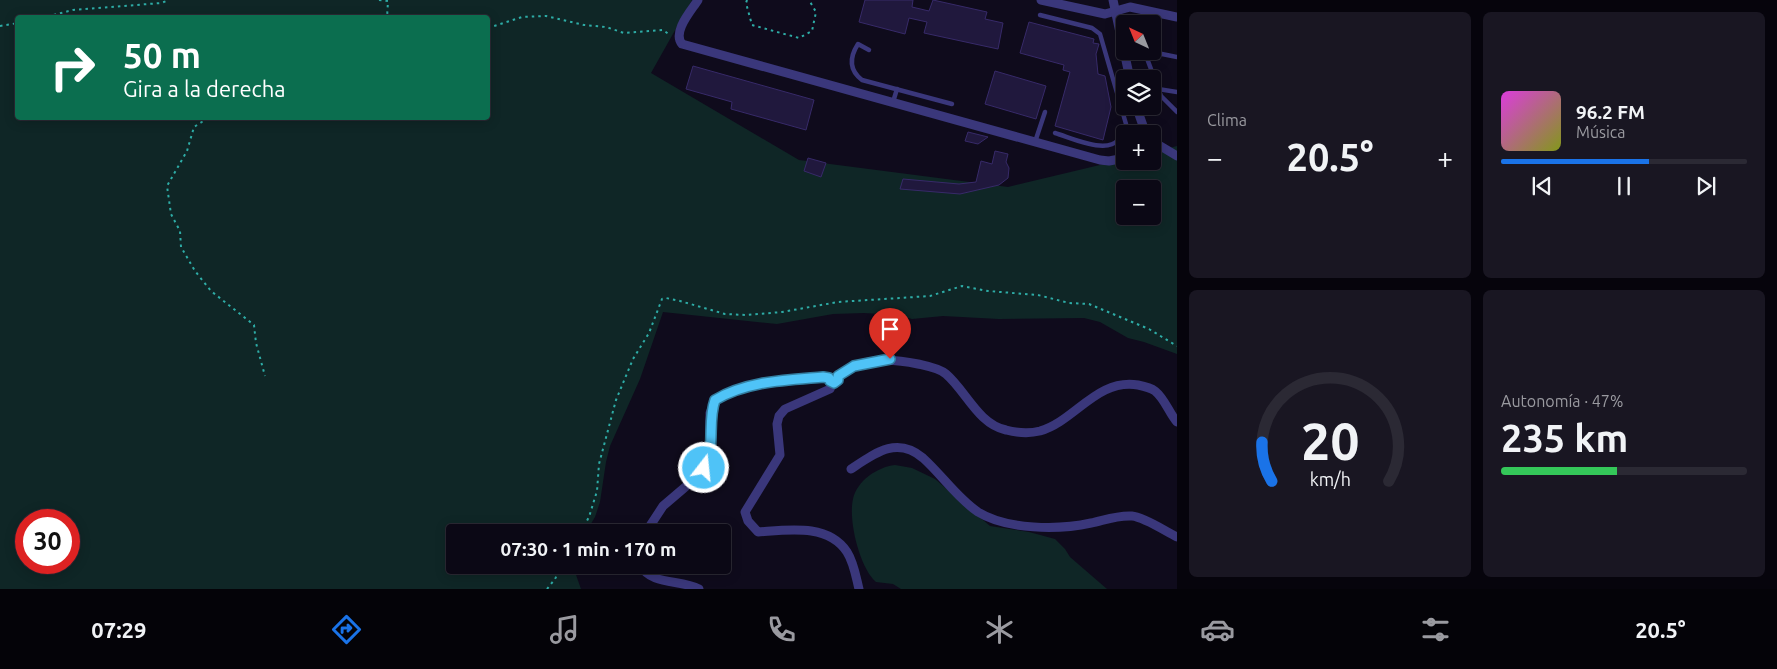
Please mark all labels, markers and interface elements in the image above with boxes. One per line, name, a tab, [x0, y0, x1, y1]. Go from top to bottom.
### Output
north arrow	[1116, 15, 1161, 60]
map controls	[1116, 15, 1161, 225]
icon: right	[40, 35, 105, 100]
text: 50 m	[123, 35, 201, 75]
button: layers	[1116, 70, 1161, 115]
text: Gira a la derecha	[123, 76, 286, 101]
text: 96.2 FM	[1576, 101, 1645, 123]
text: Clima	[1207, 111, 1247, 129]
text: Música	[1576, 123, 1626, 141]
button: +	[1116, 125, 1161, 170]
text: 20.5°	[1286, 136, 1374, 178]
text: −	[1207, 142, 1223, 173]
text: +	[1437, 142, 1453, 173]
icon: previous	[1528, 172, 1556, 200]
icon: pause	[1610, 172, 1638, 200]
icon: next	[1692, 172, 1720, 200]
button: −	[1116, 180, 1161, 225]
pin	[869, 308, 911, 359]
icon: arrive	[876, 315, 904, 343]
text: Autonomía · 47%	[1501, 392, 1623, 410]
text: 20	[1301, 412, 1359, 470]
text: 235 km	[1501, 417, 1628, 459]
position arrow	[677, 441, 729, 493]
text: km/h	[1309, 469, 1351, 489]
speed limit sign: 30	[15, 509, 80, 574]
text: 07:30 · 1 min · 170 m	[501, 538, 676, 560]
icon: directions	[329, 612, 364, 647]
icon: music	[547, 612, 582, 647]
icon: phone	[764, 612, 799, 647]
icon: climate	[982, 612, 1017, 647]
icon: car	[1200, 612, 1235, 647]
icon: filters	[1418, 612, 1453, 647]
text: 07:29	[91, 617, 146, 642]
text: 20.5°	[1635, 617, 1686, 642]

